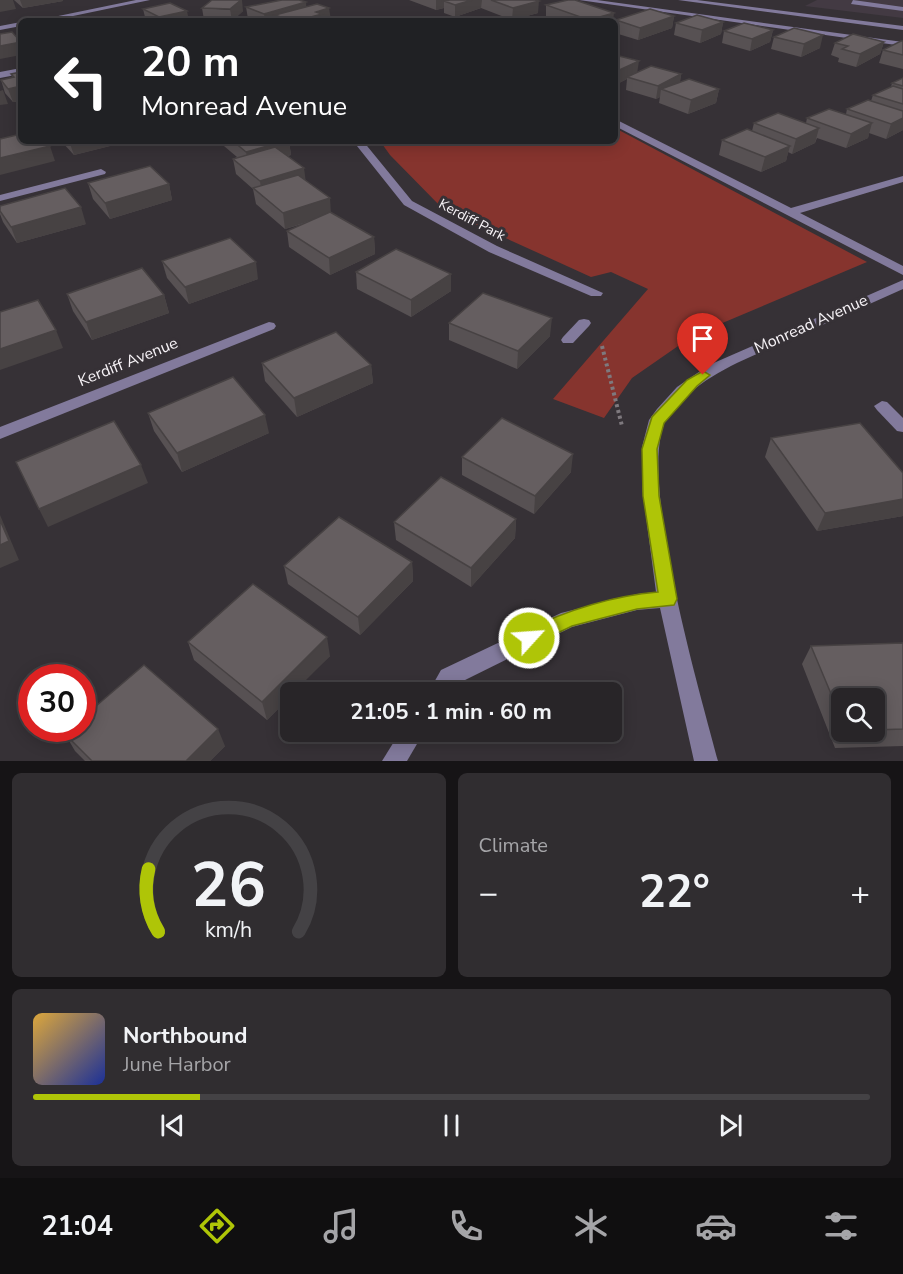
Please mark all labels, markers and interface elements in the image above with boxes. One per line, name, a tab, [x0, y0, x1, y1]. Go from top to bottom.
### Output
text: 20 m	[141, 34, 240, 91]
icon: left	[42, 42, 120, 120]
text: Monread Avenue	[141, 88, 347, 125]
street label: Kerdiff Park	[435, 194, 510, 246]
street label: Monread Avenue	[751, 289, 871, 359]
pin	[677, 313, 728, 375]
icon: arrive	[686, 322, 719, 355]
street label: Kerdiff Avenue	[75, 332, 181, 392]
position arrow	[497, 606, 561, 670]
speed limit sign: 30	[18, 664, 96, 742]
map controls	[831, 688, 885, 742]
button: search	[831, 688, 885, 742]
text: 21:05 · 1 min · 60 m	[350, 697, 552, 727]
text: Climate	[479, 832, 548, 859]
text: 26	[191, 843, 266, 928]
text: 22°	[639, 862, 710, 923]
text: −	[479, 871, 498, 916]
text: +	[850, 871, 870, 916]
text: km/h	[205, 915, 252, 945]
text: Northbound	[123, 1021, 247, 1051]
text: June Harbor	[123, 1051, 231, 1078]
icon: previous	[156, 1109, 189, 1142]
icon: pause	[435, 1109, 468, 1142]
icon: next	[714, 1109, 747, 1142]
icon: directions	[196, 1205, 238, 1247]
icon: music	[320, 1205, 362, 1247]
icon: phone	[445, 1205, 487, 1247]
icon: climate	[570, 1205, 612, 1247]
icon: car	[695, 1205, 737, 1247]
icon: filters	[820, 1205, 862, 1247]
text: 21:04	[41, 1208, 113, 1245]

